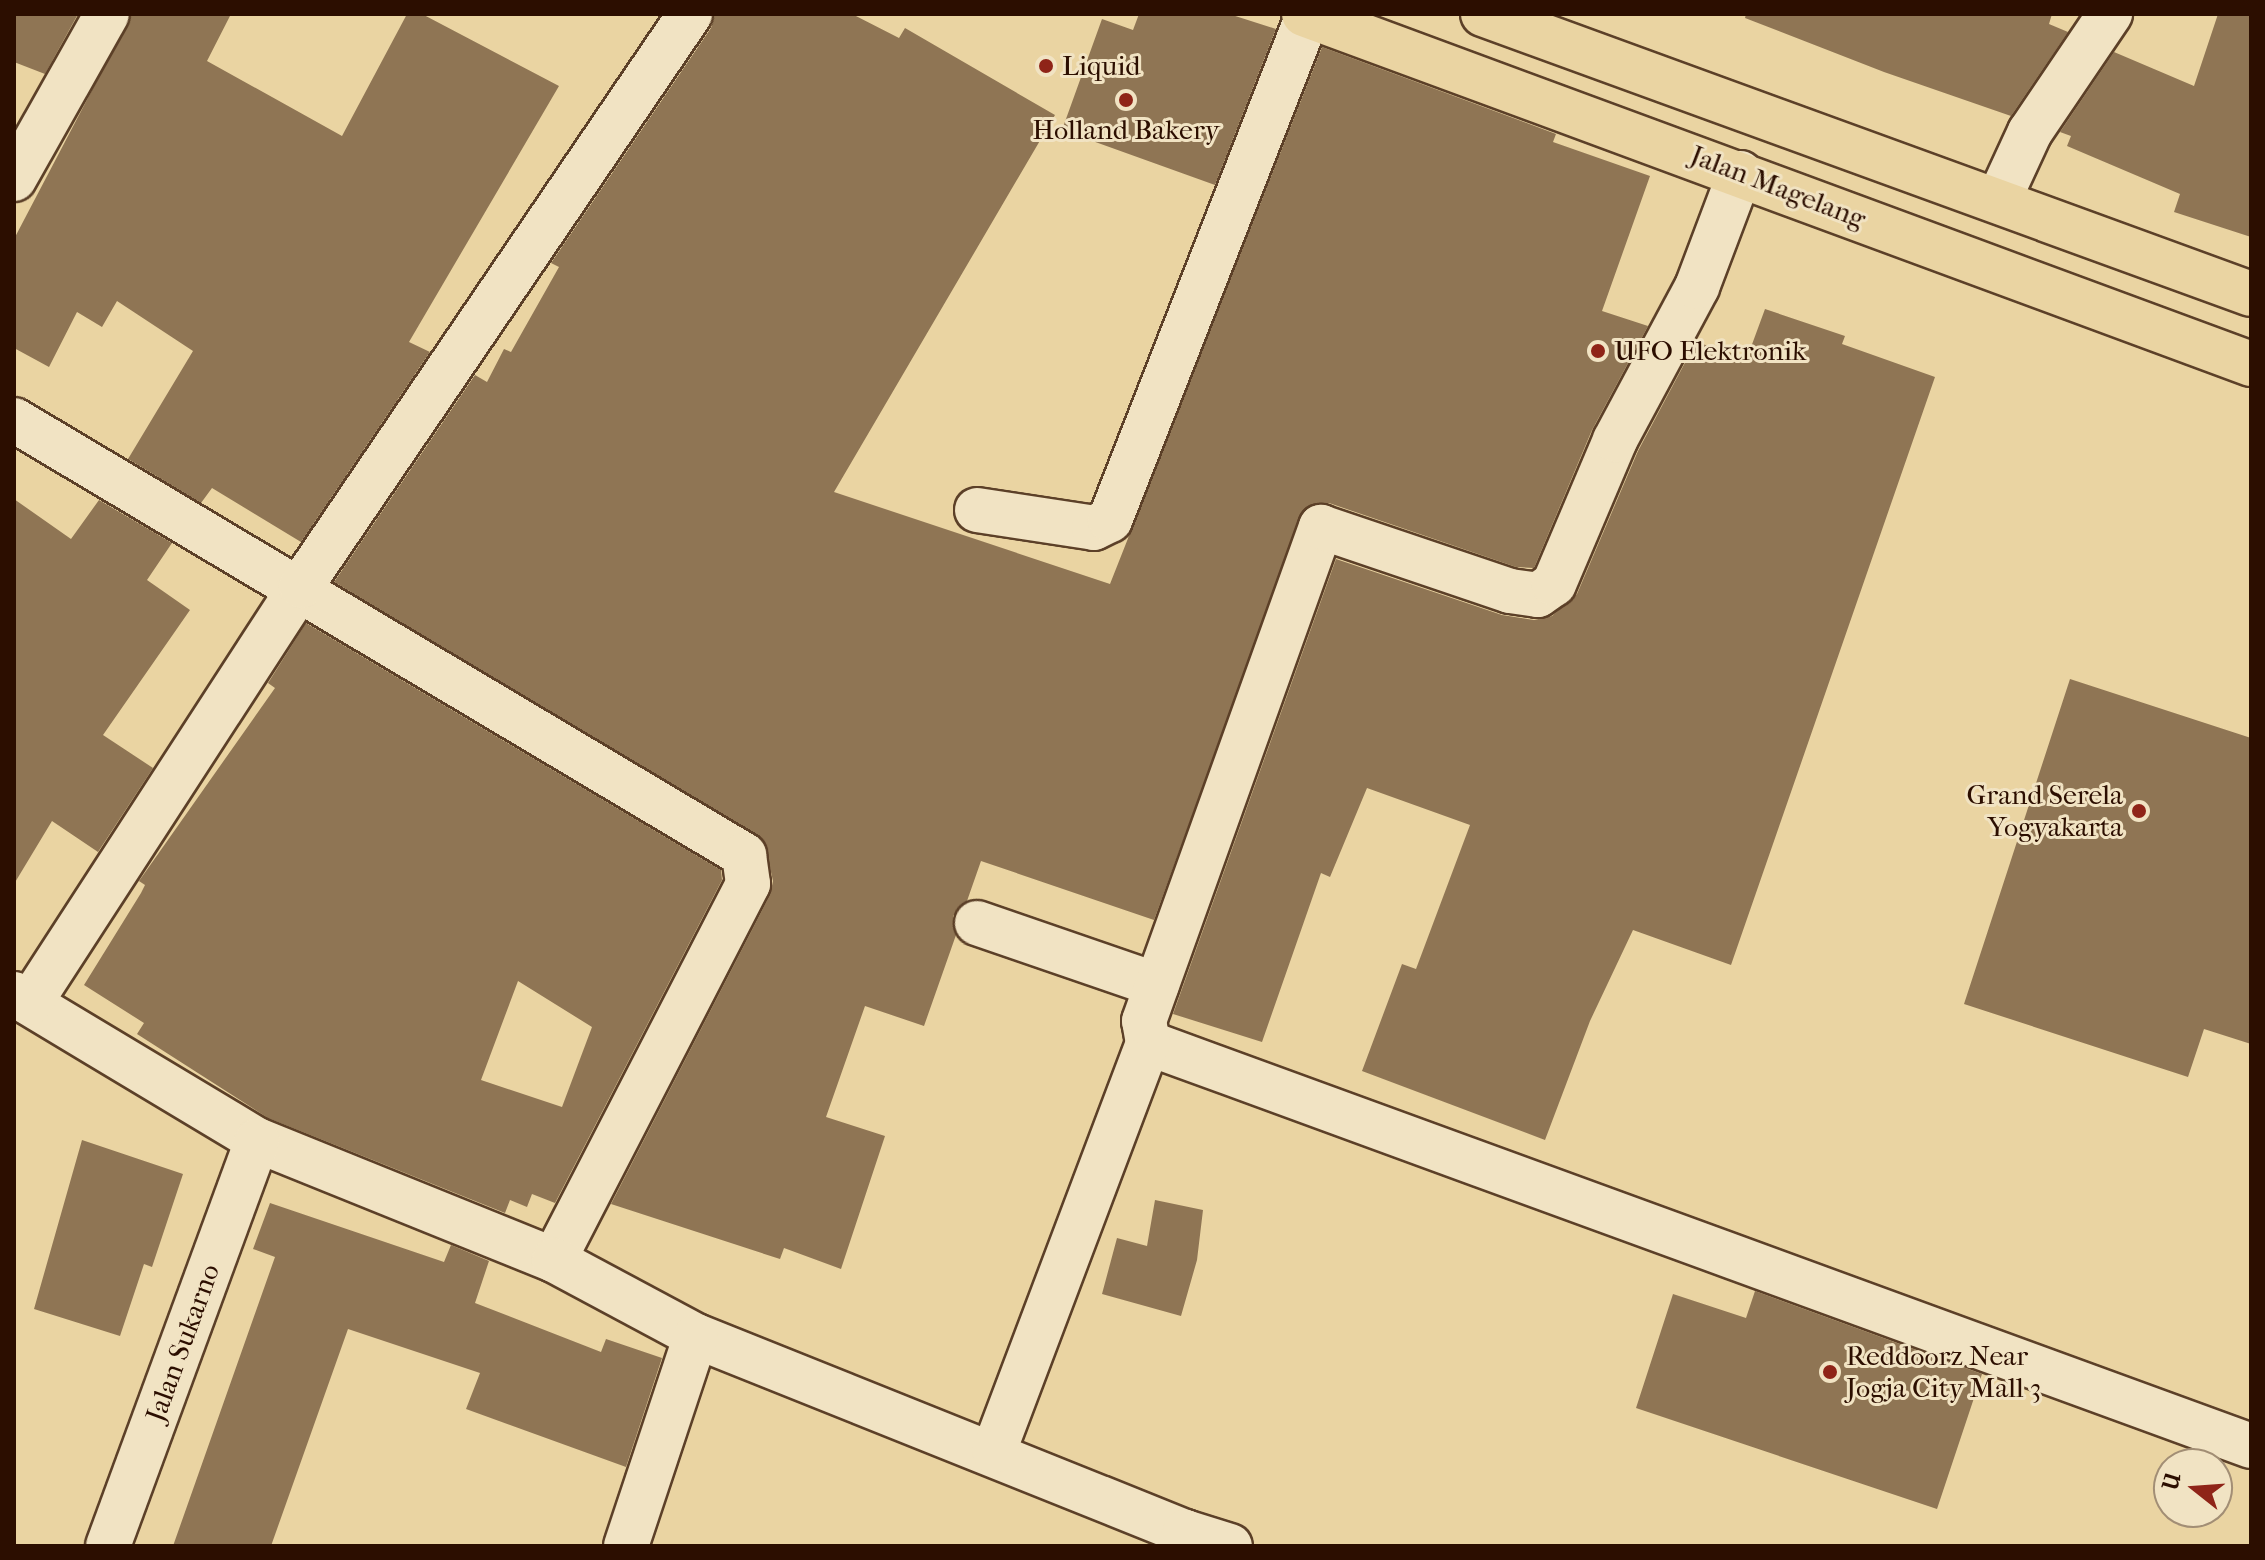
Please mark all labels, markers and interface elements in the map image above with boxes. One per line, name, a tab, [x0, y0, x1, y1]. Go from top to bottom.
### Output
place label: Liquid	[1062, 49, 1141, 83]
marker: Liquid	[1037, 57, 1055, 75]
marker: Holland Bakery	[1117, 91, 1135, 109]
place label: Holland Bakery	[1032, 113, 1220, 147]
street label: Jalan Magelang	[1686, 138, 1870, 236]
place label: UFO Elektronik	[1614, 334, 1806, 368]
marker: UFO Elektronik	[1589, 342, 1607, 360]
place label: Grand Serela Yogyakarta	[1966, 778, 2123, 844]
marker: Grand Serela Yogyakarta	[2130, 802, 2148, 820]
street label: Jalan Sukarno	[139, 1259, 227, 1427]
place label: Reddoorz Near Jogja City Mall 3	[1846, 1339, 2041, 1405]
marker: Reddoorz Near Jogja City Mall 3	[1821, 1363, 1839, 1381]
north arrow	[2153, 1448, 2233, 1528]
text: U	[2157, 1470, 2187, 1494]

